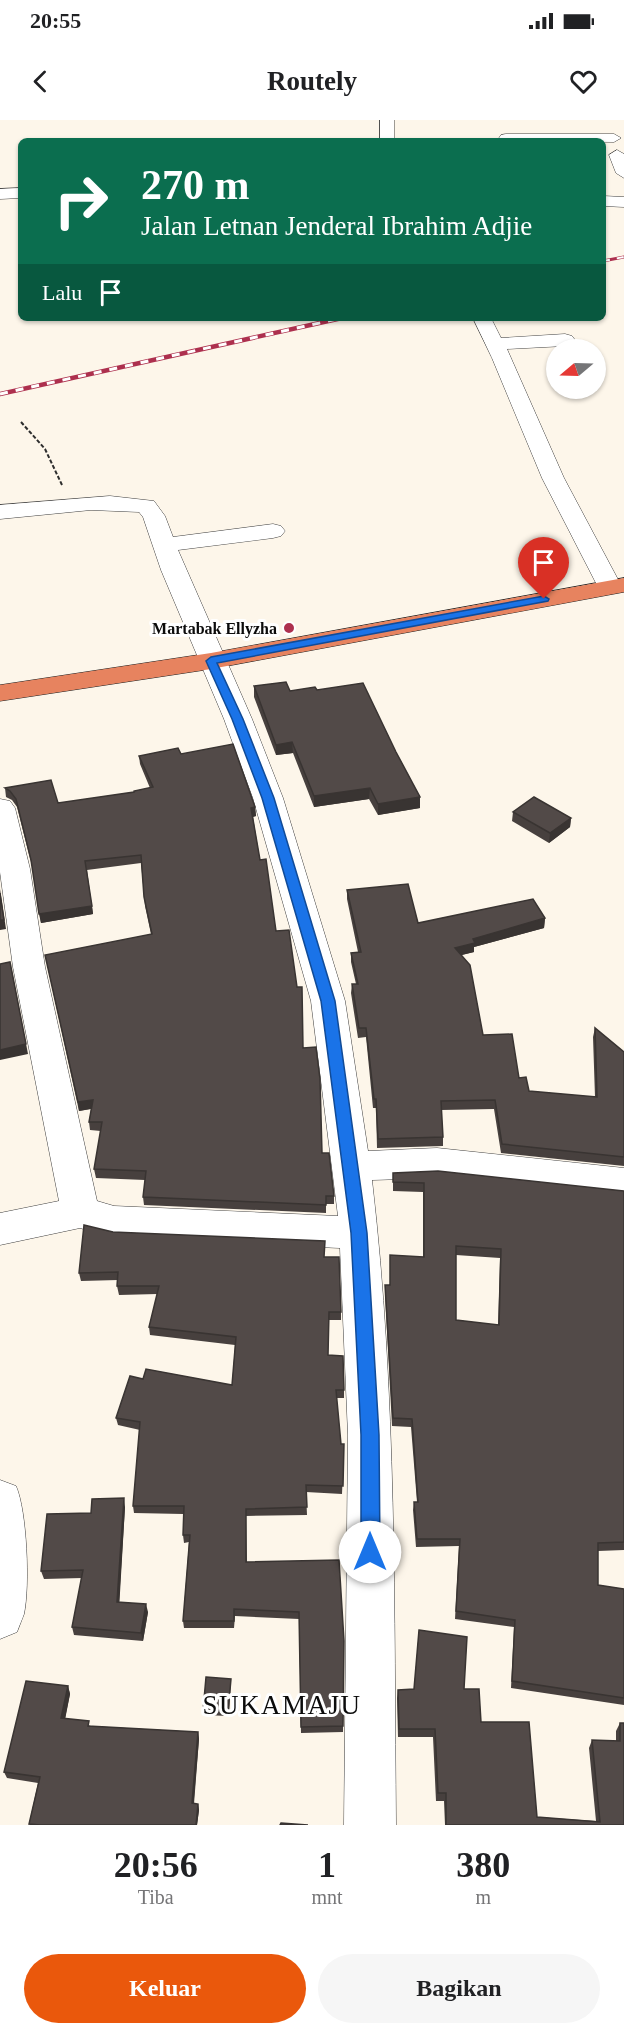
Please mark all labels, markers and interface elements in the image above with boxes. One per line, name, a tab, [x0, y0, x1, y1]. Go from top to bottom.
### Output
text: 20:55	[30, 8, 81, 33]
icon: back	[24, 65, 57, 98]
icon: heart	[567, 65, 600, 98]
text: Routely	[267, 66, 357, 96]
icon: right	[42, 162, 120, 240]
text: 270 m	[141, 162, 250, 208]
text: Jalan Letnan Jenderal Ibrahim Adjie	[141, 211, 532, 241]
icon: arrive	[94, 276, 127, 309]
text: Lalu	[42, 280, 82, 305]
north arrow	[546, 339, 606, 399]
map controls	[546, 339, 606, 399]
pin	[518, 537, 569, 599]
icon: arrive	[527, 546, 560, 579]
place label: Martabak Ellyzha	[152, 620, 277, 638]
marker: Martabak Ellyzha	[282, 621, 296, 635]
position arrow	[338, 1520, 402, 1584]
district label: SUKAMAJU	[202, 1690, 362, 1720]
text: 20:56	[114, 1845, 198, 1885]
text: 1	[318, 1845, 336, 1885]
text: 380	[456, 1845, 510, 1885]
text: Tiba	[138, 1886, 174, 1908]
text: mnt	[311, 1886, 343, 1908]
text: m	[476, 1886, 491, 1908]
button: Keluar	[24, 1954, 306, 2023]
button: Bagikan	[318, 1954, 600, 2023]

